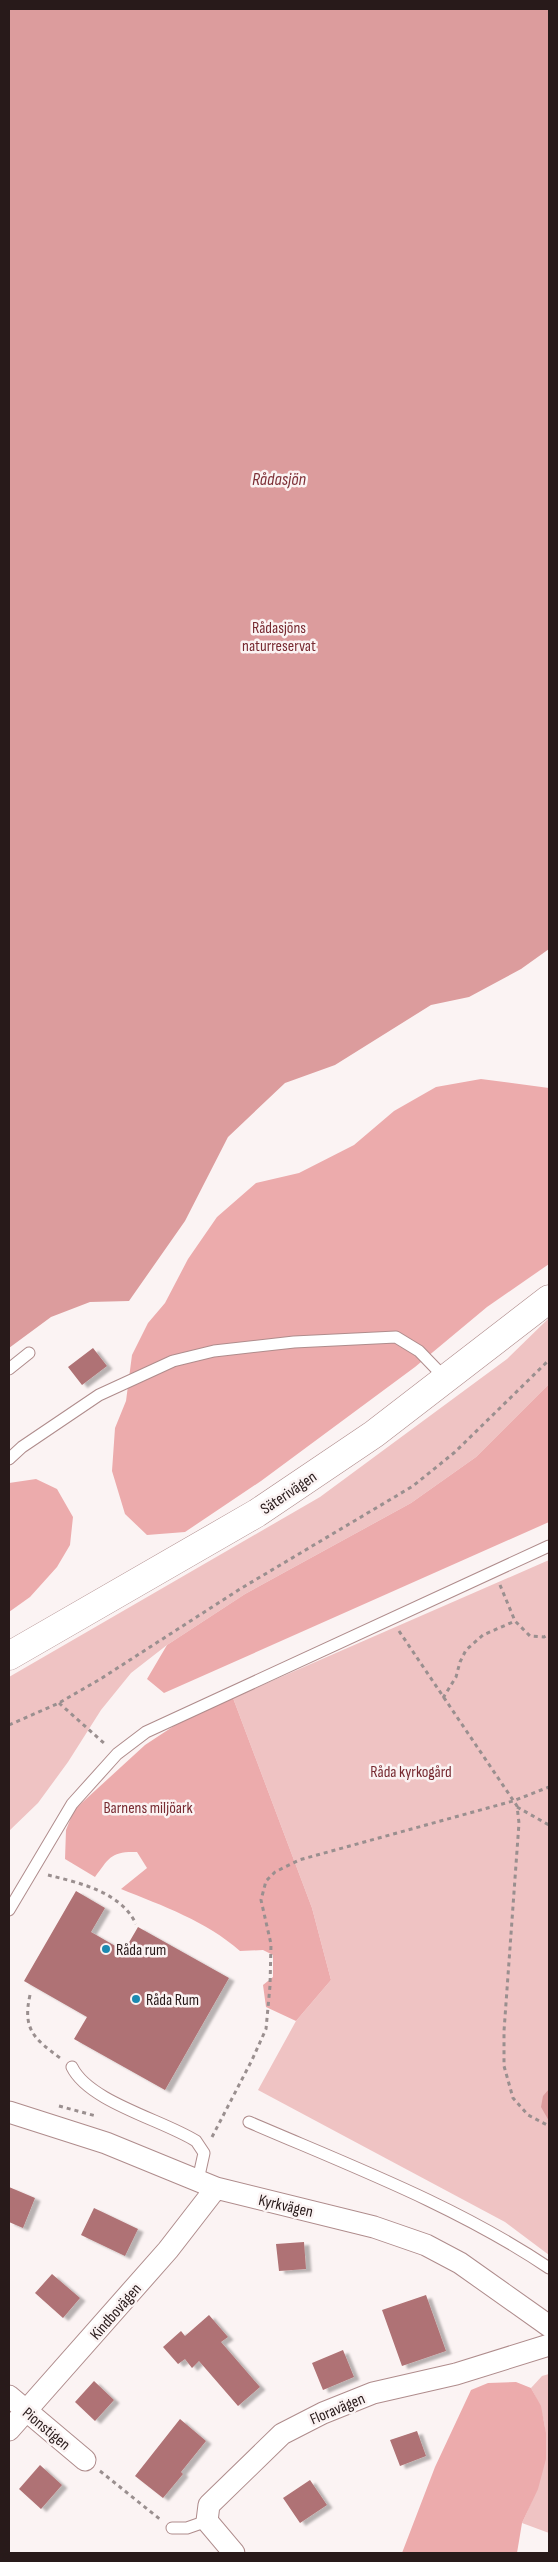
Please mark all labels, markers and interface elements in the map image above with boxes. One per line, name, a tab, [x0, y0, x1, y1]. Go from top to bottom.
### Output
water label: Rådasjön	[252, 469, 307, 490]
park label: Rådasjöns naturreservat	[242, 619, 316, 656]
street label: Säterivägen	[257, 1468, 320, 1519]
park label: Råda kyrkogård	[370, 1763, 452, 1782]
park label: Barnens miljöark	[103, 1799, 193, 1818]
place label: Råda rum	[116, 1941, 166, 1960]
marker: Råda rum	[100, 1943, 112, 1955]
place label: Råda Rum	[146, 1991, 199, 2010]
marker: Råda Rum	[130, 1993, 142, 2005]
street label: Kyrkvägen	[257, 2191, 315, 2222]
street label: Kindbovägen	[86, 2280, 146, 2344]
street label: Floravägen	[307, 2389, 368, 2429]
street label: Pionstigen	[18, 2404, 74, 2455]

